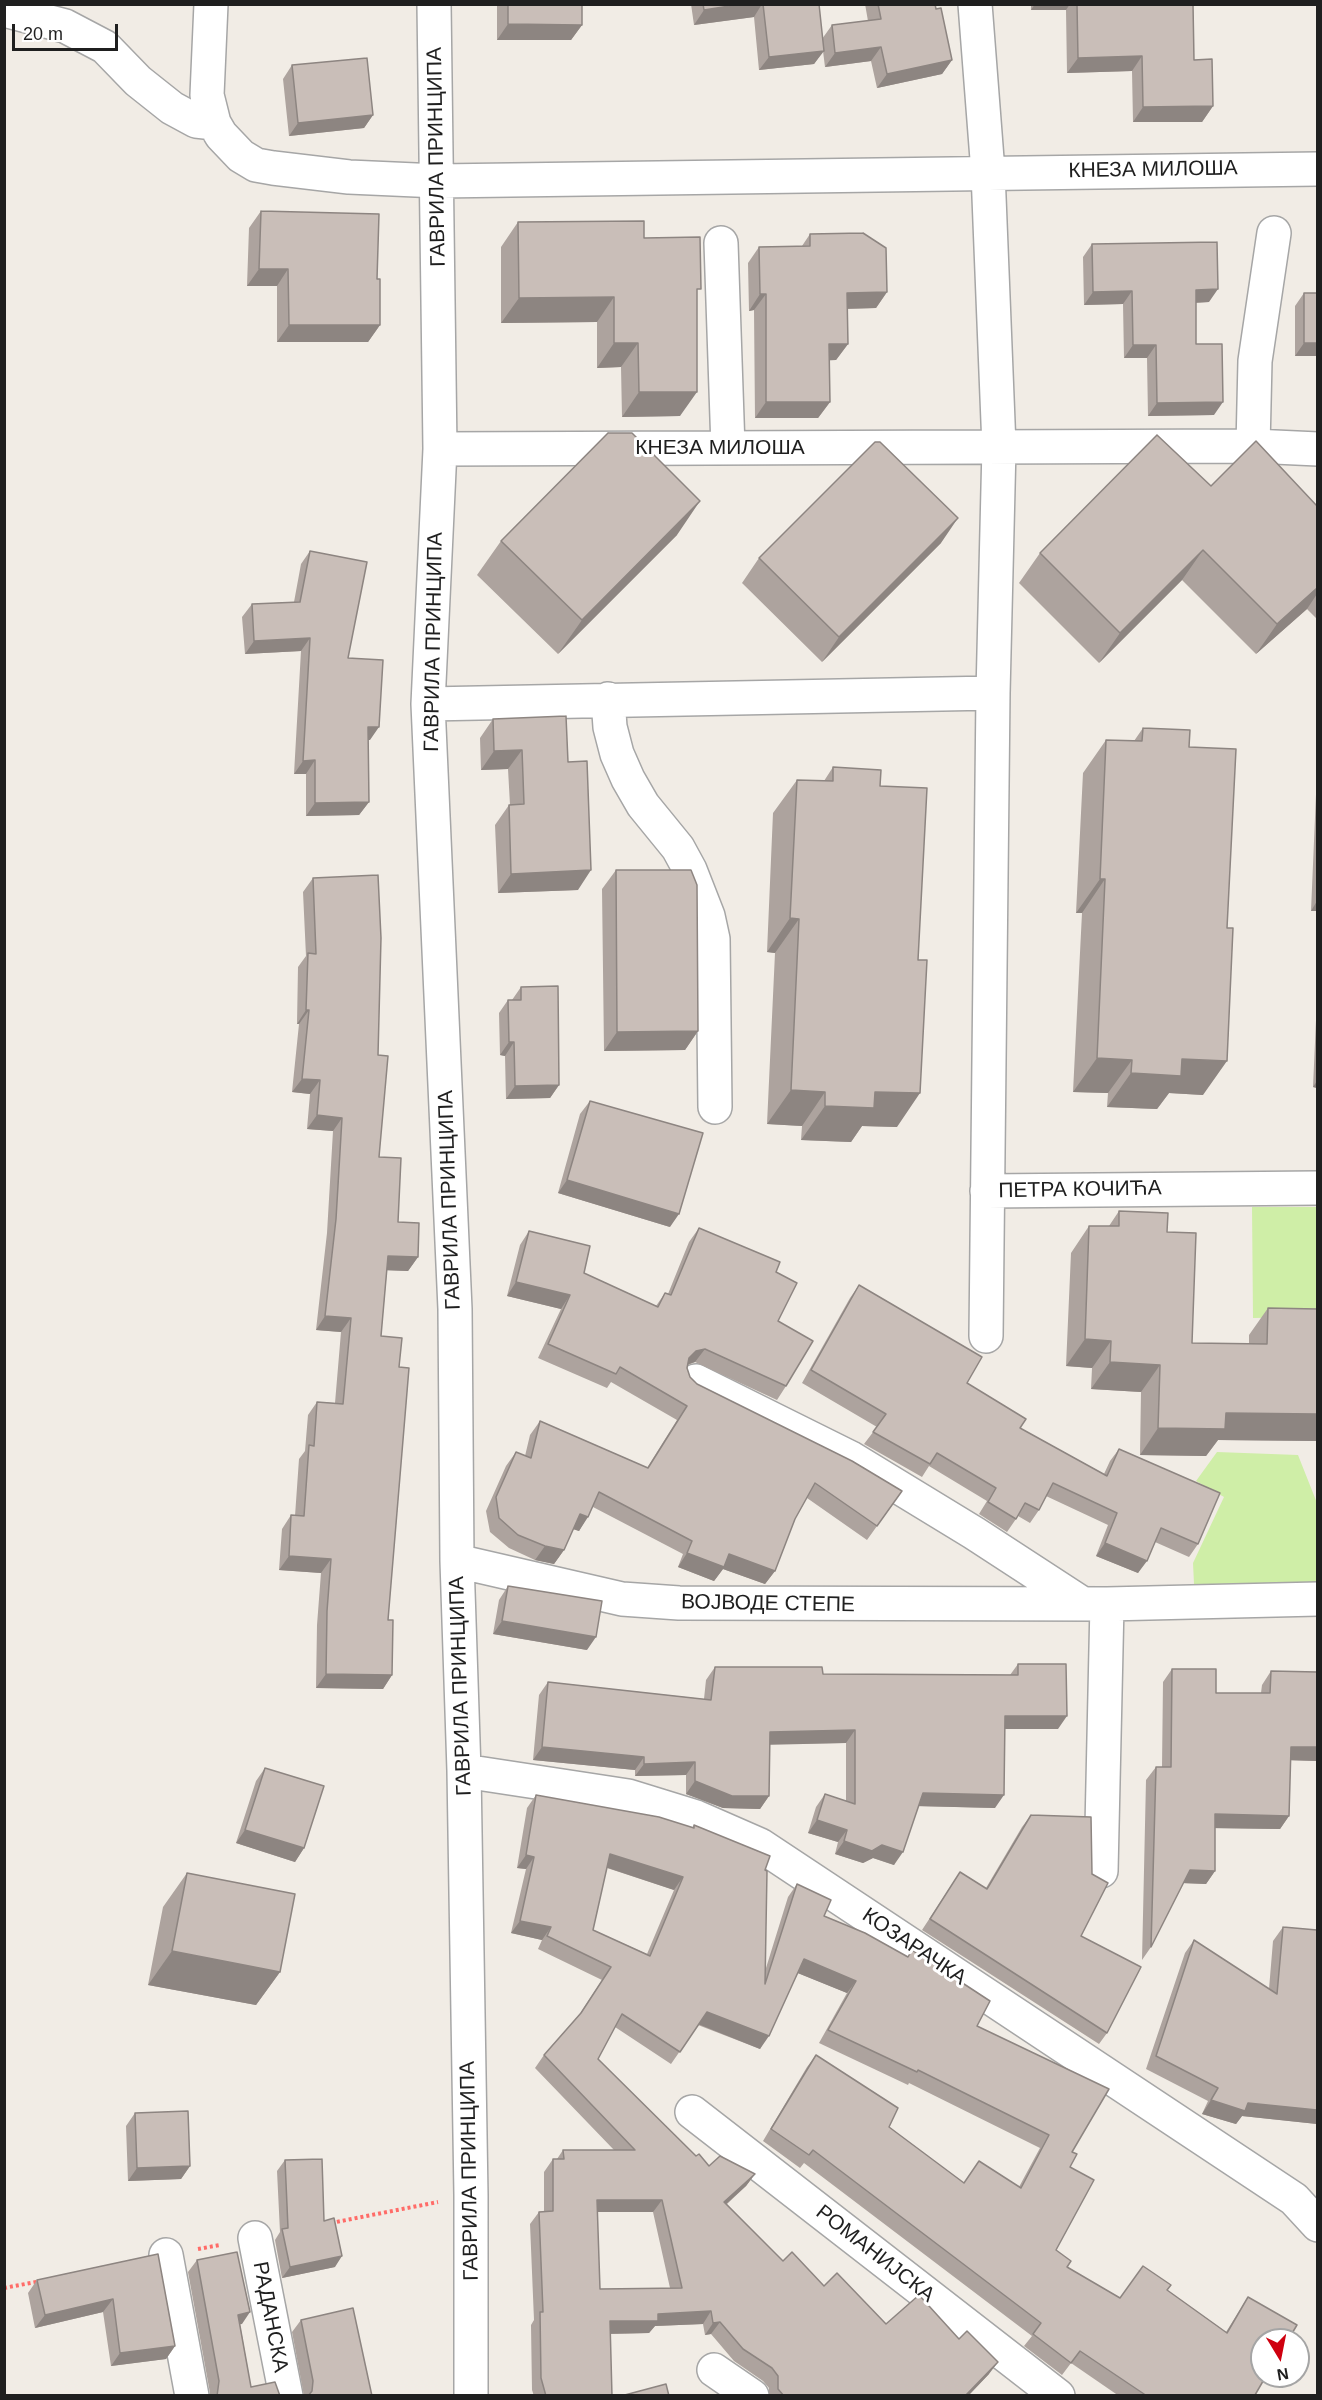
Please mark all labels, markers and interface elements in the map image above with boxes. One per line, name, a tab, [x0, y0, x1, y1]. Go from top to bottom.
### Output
scale bar	[15, 12, 122, 50]
text: 20 m	[23, 24, 63, 44]
street label: ГАВРИЛА ПРИНЦИПА	[422, 47, 452, 267]
street label: КНЕЗА МИЛОША	[1068, 156, 1238, 184]
street label: КНЕЗА МИЛОША	[635, 435, 805, 461]
street label: ГАВРИЛА ПРИНЦИПА	[419, 532, 449, 752]
street label: ГАВРИЛА ПРИНЦИПА	[434, 1090, 466, 1310]
street label: ПЕТРА КОЧИЋА	[998, 1176, 1162, 1204]
street label: ГАВРИЛА ПРИНЦИПА	[445, 1576, 477, 1796]
street label: ВОЈВОДЕ СТЕПЕ	[681, 1590, 855, 1618]
street label: КОЗАРАЧКА	[857, 1903, 971, 1991]
street label: ГАВРИЛА ПРИНЦИПА	[455, 2061, 485, 2281]
street label: РОМАНИЈСКА	[811, 2200, 939, 2308]
street label: РАДАНСКА	[247, 2260, 293, 2374]
north arrow	[1250, 2328, 1310, 2388]
text: N	[1276, 2365, 1290, 2384]

